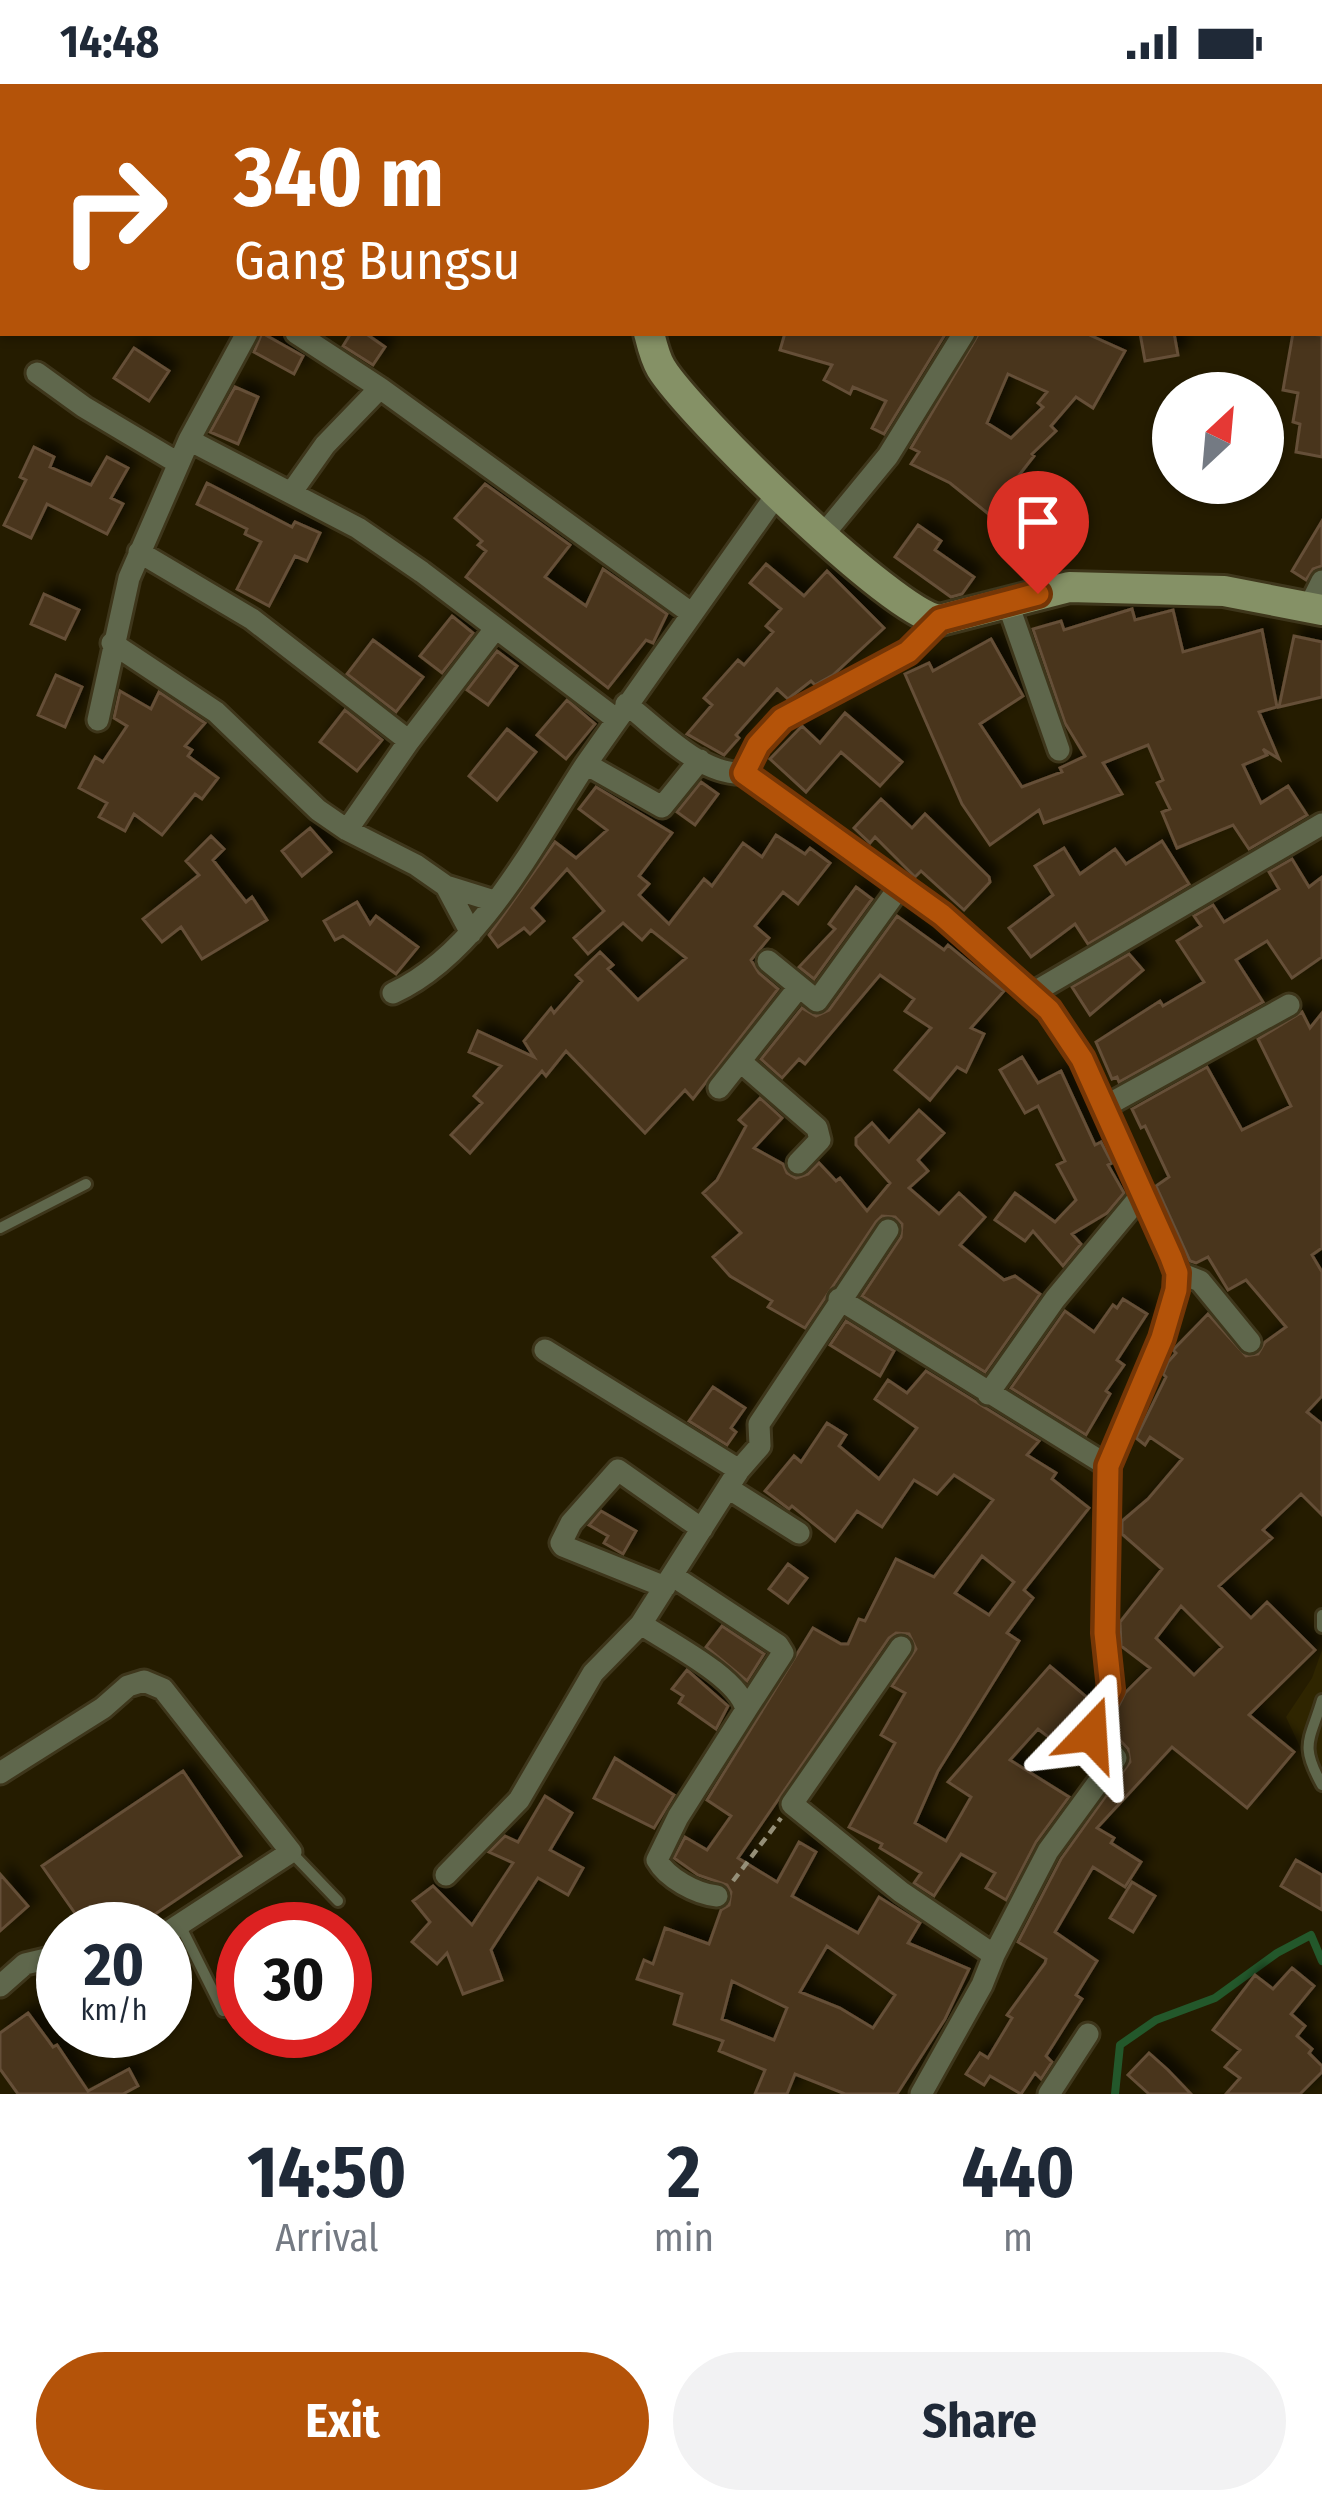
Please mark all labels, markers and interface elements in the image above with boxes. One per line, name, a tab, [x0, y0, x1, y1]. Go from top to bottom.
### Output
text: 14:48	[60, 15, 159, 69]
text: 340 m	[234, 127, 444, 228]
icon: right	[36, 132, 192, 288]
text: Gang Bungsu	[234, 229, 520, 293]
north arrow	[1152, 372, 1284, 504]
map controls	[1152, 372, 1284, 504]
pin	[987, 471, 1089, 594]
icon: arrive	[1005, 489, 1071, 555]
position arrow	[1028, 1671, 1154, 1797]
speed limit sign: 30	[216, 1902, 372, 2058]
text: 20	[84, 1929, 144, 2001]
text: km/h	[81, 1992, 147, 2028]
text: 14:50	[247, 2130, 406, 2216]
text: 2	[667, 2130, 701, 2216]
text: 440	[961, 2130, 1075, 2216]
text: Arrival	[275, 2215, 379, 2261]
text: min	[654, 2215, 714, 2261]
text: m	[1003, 2215, 1033, 2261]
button: Exit	[36, 2352, 649, 2490]
button: Share	[673, 2352, 1286, 2490]

